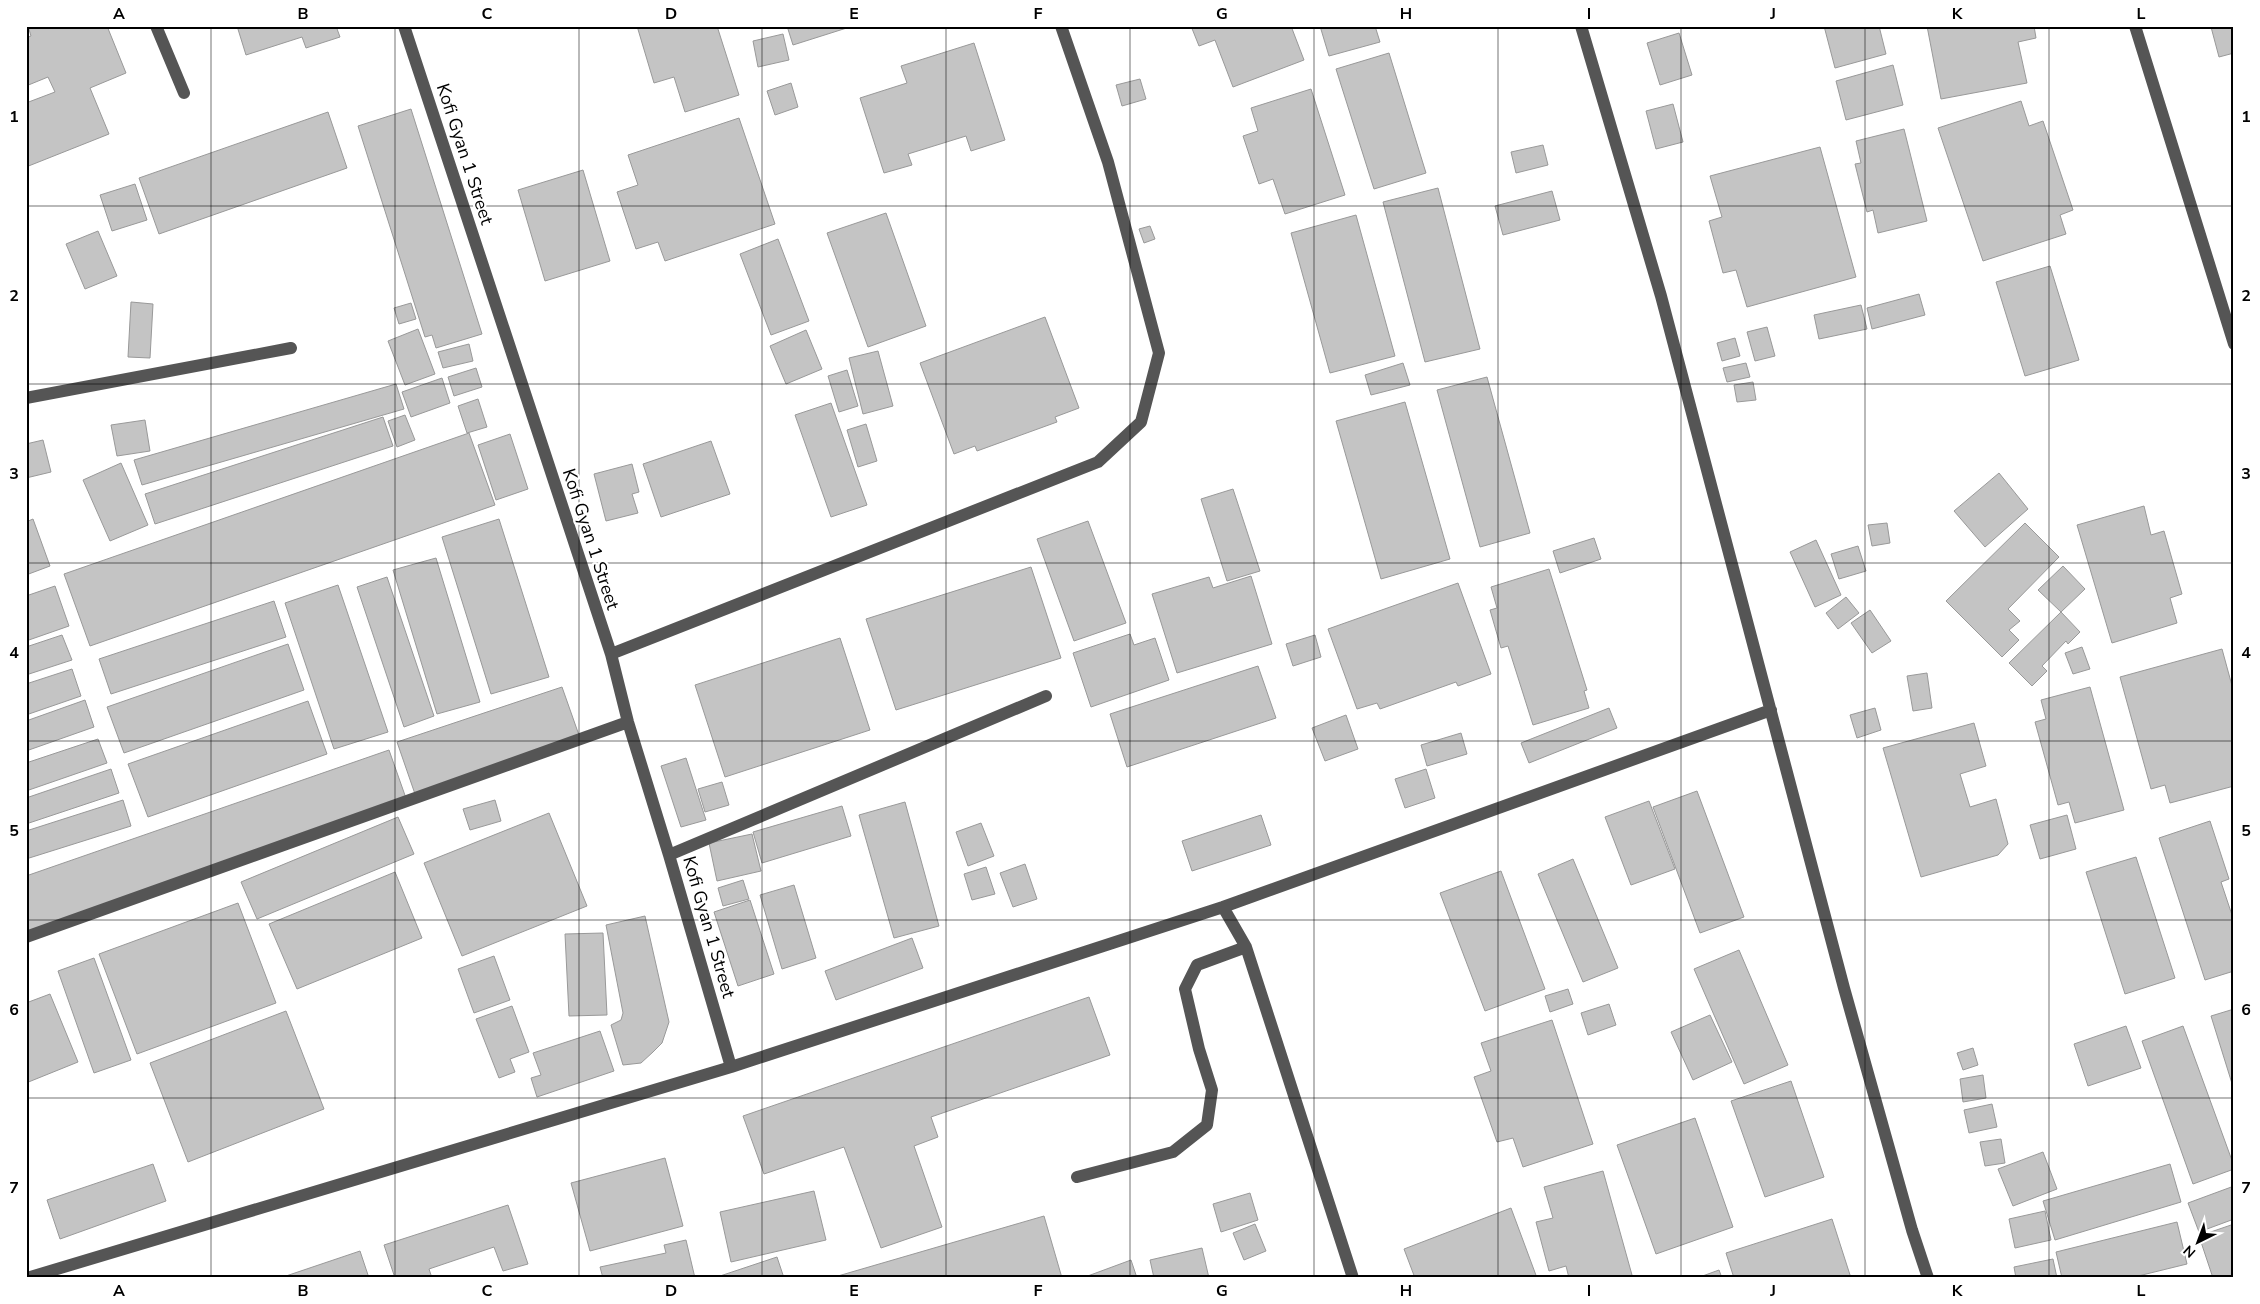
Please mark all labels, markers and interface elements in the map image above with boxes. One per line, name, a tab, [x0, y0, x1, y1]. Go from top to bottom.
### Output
text: A	[113, 3, 125, 25]
text: B	[297, 3, 309, 25]
text: C	[482, 3, 493, 25]
text: D	[665, 3, 677, 25]
text: E	[849, 3, 859, 25]
text: F	[1034, 3, 1043, 25]
text: G	[1216, 3, 1228, 25]
text: H	[1400, 3, 1412, 25]
text: I	[1587, 3, 1591, 25]
text: J	[1769, 3, 1776, 25]
text: K	[1952, 3, 1964, 25]
text: L	[2137, 3, 2146, 25]
street label: Kofi Gyan 1 Street	[431, 81, 499, 228]
text: 1	[9, 106, 19, 128]
text: 1	[2241, 106, 2251, 128]
text: 2	[9, 285, 19, 307]
text: 2	[2241, 285, 2251, 307]
text: 3	[9, 463, 19, 485]
text: 3	[2241, 463, 2251, 485]
street label: Kofi Gyan 1 Street	[557, 466, 625, 613]
text: 4	[9, 642, 19, 664]
text: 4	[2241, 642, 2251, 664]
text: 5	[9, 820, 19, 842]
text: 5	[2241, 820, 2251, 842]
street label: Kofi Gyan 1 Street	[677, 853, 741, 1001]
text: 6	[9, 999, 19, 1021]
text: 6	[2241, 999, 2251, 1021]
text: 7	[9, 1177, 19, 1199]
text: 7	[2241, 1177, 2251, 1199]
north arrow	[2172, 1216, 2222, 1266]
text: N	[2179, 1241, 2200, 1262]
text: A	[113, 1280, 125, 1302]
text: B	[297, 1280, 309, 1302]
text: C	[482, 1280, 493, 1302]
text: D	[665, 1280, 677, 1302]
text: E	[849, 1280, 859, 1302]
text: F	[1034, 1280, 1043, 1302]
text: G	[1216, 1280, 1228, 1302]
text: H	[1400, 1280, 1412, 1302]
text: I	[1587, 1280, 1591, 1302]
text: J	[1769, 1280, 1776, 1302]
text: K	[1952, 1280, 1964, 1302]
text: L	[2137, 1280, 2146, 1302]

